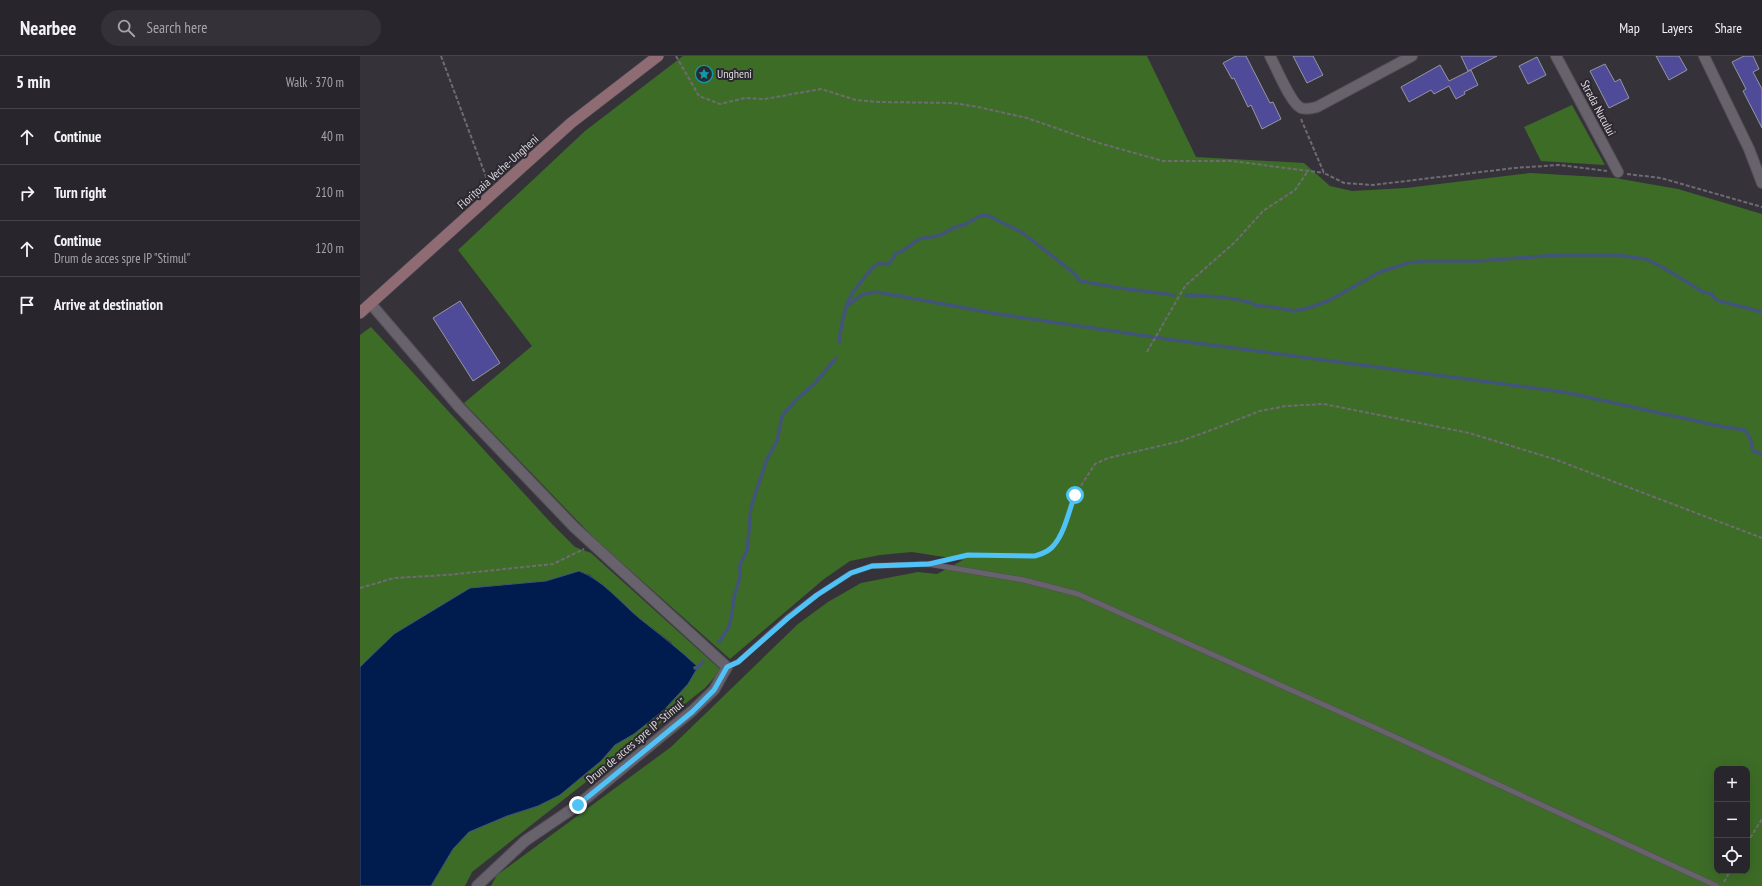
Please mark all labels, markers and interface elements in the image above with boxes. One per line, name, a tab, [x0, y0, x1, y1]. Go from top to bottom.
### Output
search box	[101, 10, 381, 46]
text: Nearbee	[20, 16, 77, 40]
icon: search	[115, 17, 137, 39]
text: Search here	[147, 18, 207, 37]
text: Map	[1619, 19, 1640, 37]
text: Layers	[1662, 19, 1693, 37]
text: Share	[1715, 19, 1742, 37]
place icon: Ungheni	[694, 64, 714, 84]
place label: Ungheni	[717, 66, 752, 81]
text: 5 min	[16, 71, 50, 93]
text: Walk · 370 m	[286, 74, 344, 91]
street label: Strada Nucului	[1578, 77, 1619, 138]
icon: ahead	[16, 126, 38, 148]
text: Continue	[54, 127, 101, 146]
text: 40 m	[321, 128, 344, 145]
street label: Florițoaia Veche-Ungheni	[454, 131, 541, 212]
icon: right	[16, 182, 38, 204]
text: Turn right	[54, 183, 106, 202]
text: 210 m	[315, 184, 344, 201]
text: Continue	[54, 231, 101, 250]
icon: ahead	[16, 238, 38, 260]
text: 120 m	[315, 240, 344, 257]
text: Drum de acces spre IP "Stimul"	[54, 250, 190, 267]
icon: arrive	[16, 294, 38, 316]
text: Arrive at destination	[54, 295, 163, 314]
route start	[1066, 486, 1084, 504]
street label: Drum de acces spre IP "Stimul"	[583, 694, 689, 787]
map controls	[1714, 766, 1750, 874]
button: +	[1714, 766, 1750, 802]
route end	[569, 796, 587, 814]
button: −	[1714, 802, 1750, 838]
button: locate	[1714, 838, 1750, 874]

